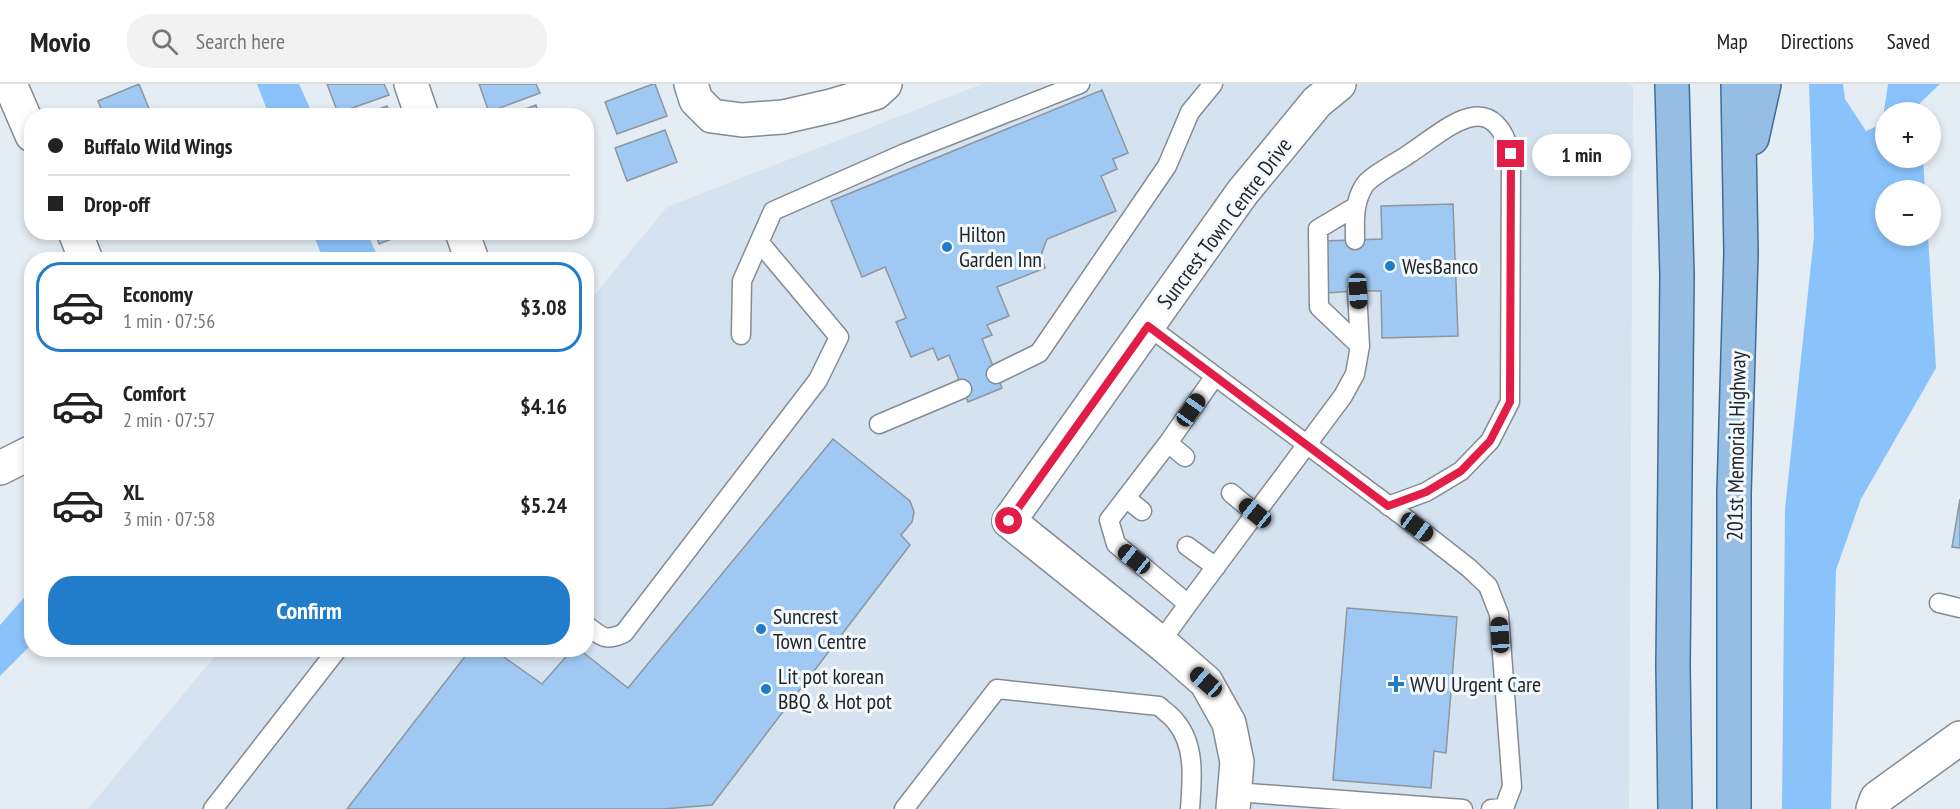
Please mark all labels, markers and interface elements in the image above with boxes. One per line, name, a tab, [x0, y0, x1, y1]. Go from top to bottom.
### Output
search box	[127, 14, 547, 68]
text: Movio	[30, 23, 91, 60]
icon: search	[148, 25, 181, 58]
text: Search here	[196, 27, 285, 55]
text: Map	[1717, 28, 1748, 55]
text: Directions	[1781, 28, 1854, 55]
text: Saved	[1887, 28, 1930, 55]
map controls	[1875, 102, 1941, 246]
button: +	[1875, 102, 1941, 168]
text: Buffalo Wild Wings	[84, 132, 233, 160]
street label: Suncrest Town Centre Drive	[1150, 132, 1298, 314]
callout: 1 min	[1532, 133, 1631, 175]
route end	[1497, 140, 1524, 167]
text: 1 min	[1561, 142, 1602, 168]
button: −	[1875, 180, 1941, 246]
text: Drop-off	[84, 190, 150, 218]
place label: Hilton Garden Inn	[959, 220, 1042, 273]
marker: Hilton Garden Inn	[940, 240, 954, 254]
place label: WesBanco	[1402, 252, 1478, 280]
marker: WesBanco	[1383, 259, 1397, 273]
car	[1348, 273, 1368, 309]
icon: car	[51, 280, 105, 334]
text: Economy	[123, 280, 193, 308]
text: $3.08	[520, 293, 567, 321]
text: 1 min · 07:56	[123, 308, 215, 334]
street label: 201st Memorial Highway	[1720, 350, 1752, 541]
icon: car	[51, 379, 105, 433]
text: Comfort	[123, 379, 186, 407]
car	[1173, 390, 1209, 430]
text: $4.16	[520, 392, 567, 420]
text: 2 min · 07:57	[123, 407, 215, 433]
icon: car	[51, 478, 105, 532]
text: XL	[123, 478, 144, 506]
text: $5.24	[520, 491, 567, 519]
car	[1235, 495, 1275, 531]
text: 3 min · 07:58	[123, 506, 215, 532]
route start	[995, 507, 1022, 534]
car	[1397, 509, 1437, 545]
car	[1114, 541, 1154, 577]
button: Confirm	[48, 576, 570, 645]
place label: Suncrest Town Centre	[773, 602, 867, 655]
car	[1490, 616, 1510, 654]
marker: Suncrest Town Centre	[754, 622, 768, 636]
place label: Lit pot korean BBQ & Hot pot	[778, 662, 892, 715]
car	[1187, 663, 1225, 701]
place label: WVU Urgent Care	[1410, 670, 1541, 698]
marker: WVU Urgent Care	[1387, 675, 1405, 693]
marker: Lit pot korean BBQ & Hot pot	[759, 682, 773, 696]

